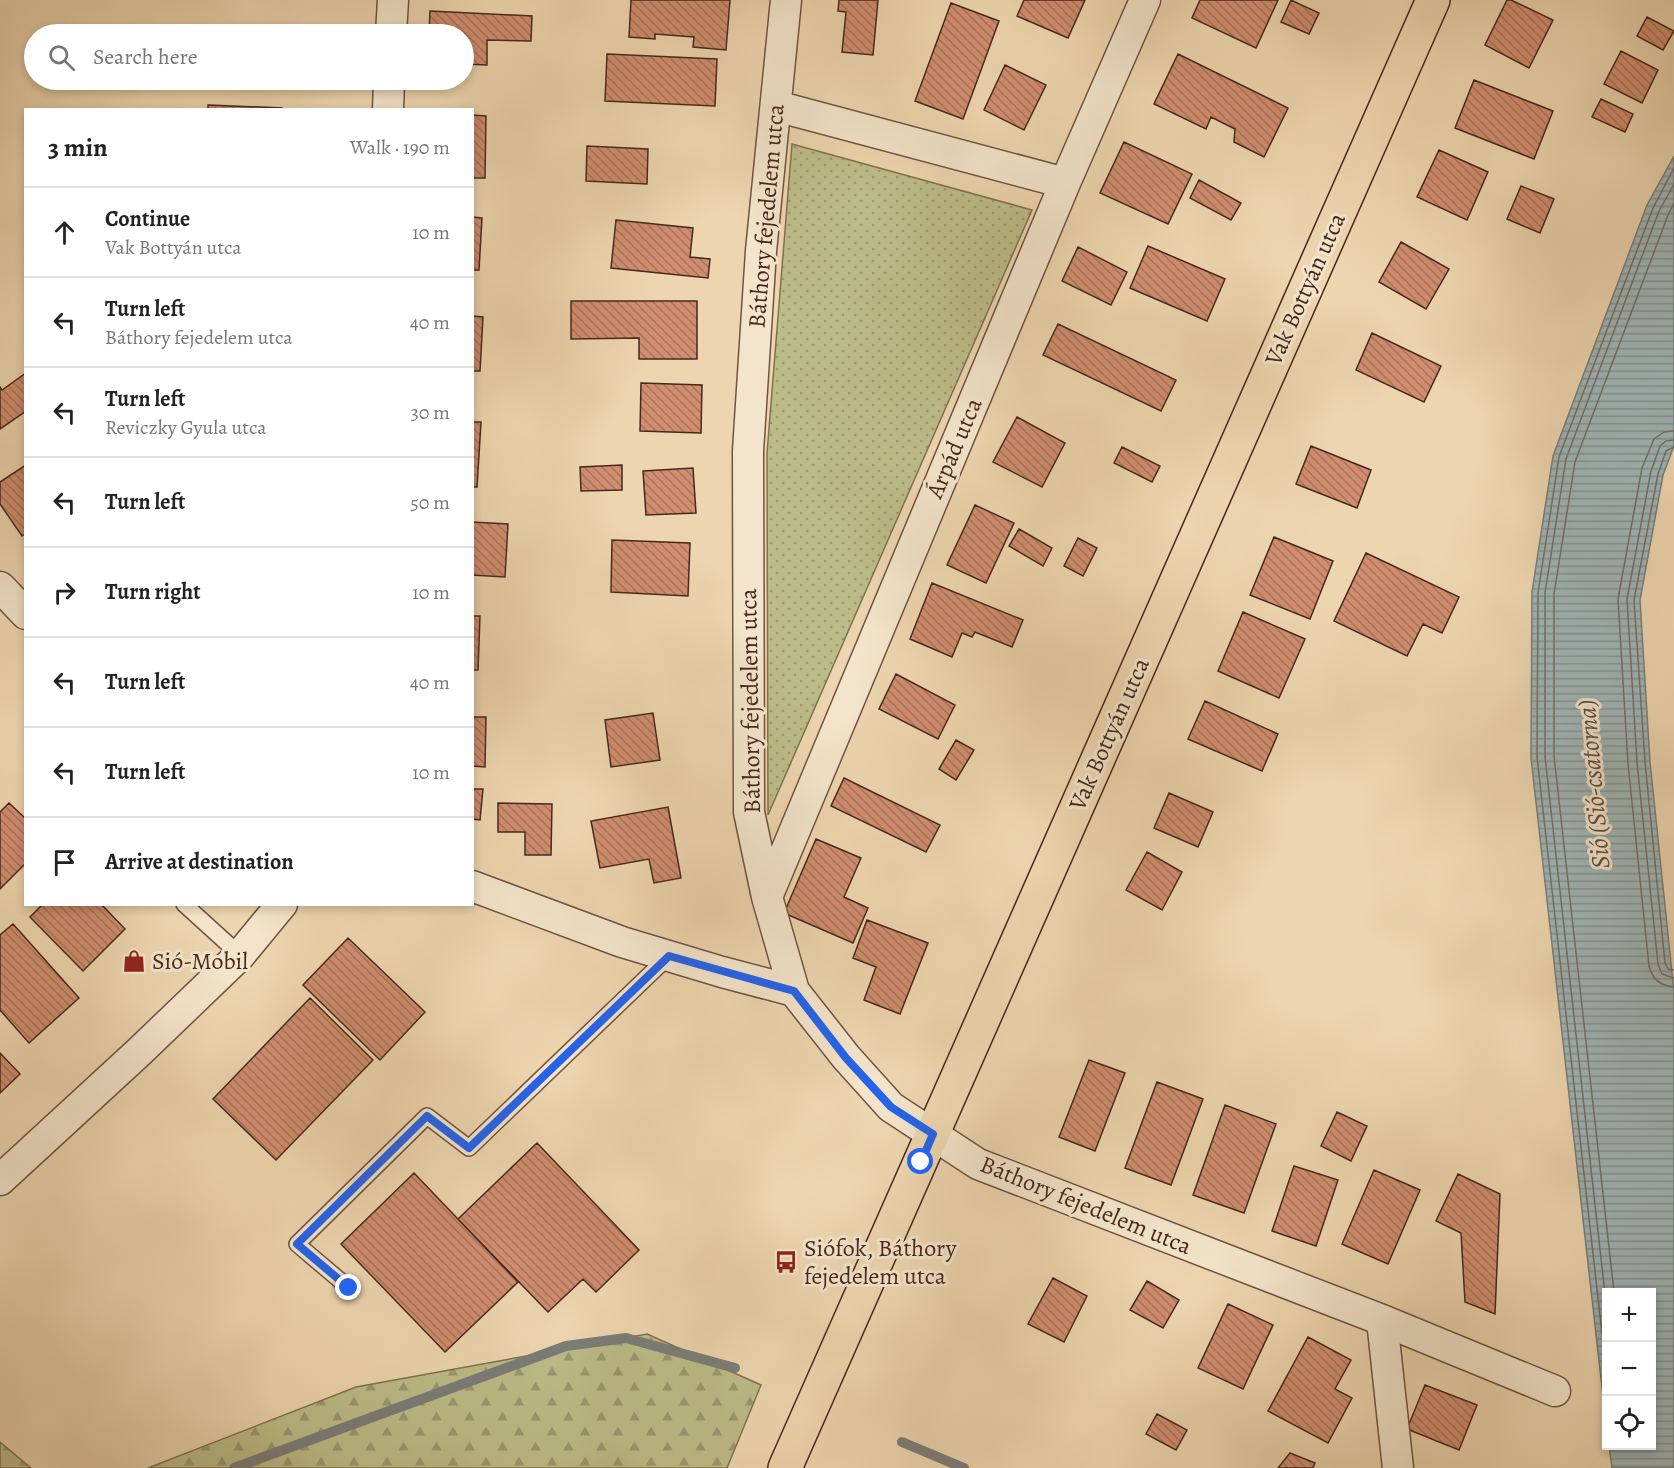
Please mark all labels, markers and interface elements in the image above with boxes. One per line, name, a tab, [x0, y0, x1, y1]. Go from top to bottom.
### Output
search box	[24, 24, 474, 90]
icon: search	[45, 41, 78, 74]
text: Search here	[93, 42, 198, 72]
street label: Báthory fejedelem utca	[740, 102, 792, 330]
text: 3 min	[48, 130, 108, 165]
text: Walk · 190 m	[350, 134, 450, 161]
text: Continue	[105, 204, 190, 234]
street label: Vak Bottyán utca	[1257, 207, 1353, 371]
icon: ahead	[48, 216, 81, 249]
text: 10 m	[412, 219, 450, 246]
text: Vak Bottyán utca	[105, 234, 242, 261]
text: Turn left	[105, 294, 185, 324]
icon: left	[48, 306, 81, 339]
text: 40 m	[410, 309, 450, 336]
text: Báthory fejedelem utca	[105, 324, 293, 351]
text: Turn left	[105, 384, 185, 414]
street label: Árpád utca	[918, 392, 990, 504]
icon: left	[48, 396, 81, 429]
text: 30 m	[410, 399, 450, 426]
text: Reviczky Gyula utca	[105, 414, 266, 441]
icon: left	[48, 486, 81, 519]
text: Turn left	[105, 487, 185, 517]
text: 50 m	[410, 489, 450, 516]
icon: right	[48, 576, 81, 609]
text: Turn right	[105, 577, 201, 607]
text: 10 m	[412, 579, 450, 606]
street label: Báthory fejedelem utca	[732, 587, 768, 814]
street label: Vak Bottyán utca	[1061, 652, 1157, 816]
icon: left	[48, 666, 81, 699]
text: Turn left	[105, 667, 185, 697]
text: 40 m	[410, 669, 450, 696]
water label: Sió (Sió-csatorna)	[1569, 698, 1618, 870]
icon: left	[48, 756, 81, 789]
text: Turn left	[105, 757, 185, 787]
text: 10 m	[412, 759, 450, 786]
icon: arrive	[48, 846, 81, 879]
text: Arrive at destination	[105, 847, 294, 877]
place label: Sió-Mobil	[152, 945, 248, 977]
shop icon: Sió-Mobil	[121, 948, 147, 974]
route start	[907, 1148, 933, 1174]
street label: Báthory fejedelem utca	[976, 1148, 1197, 1262]
place label: Siófok, Báthory fejedelem utca	[804, 1232, 957, 1292]
bus stop icon: Siófok, Báthory fejedelem utca	[773, 1249, 799, 1275]
route end	[335, 1274, 361, 1300]
map controls	[1602, 1288, 1656, 1450]
button: +	[1602, 1288, 1656, 1342]
button: −	[1602, 1342, 1656, 1396]
button: locate	[1602, 1396, 1656, 1450]

